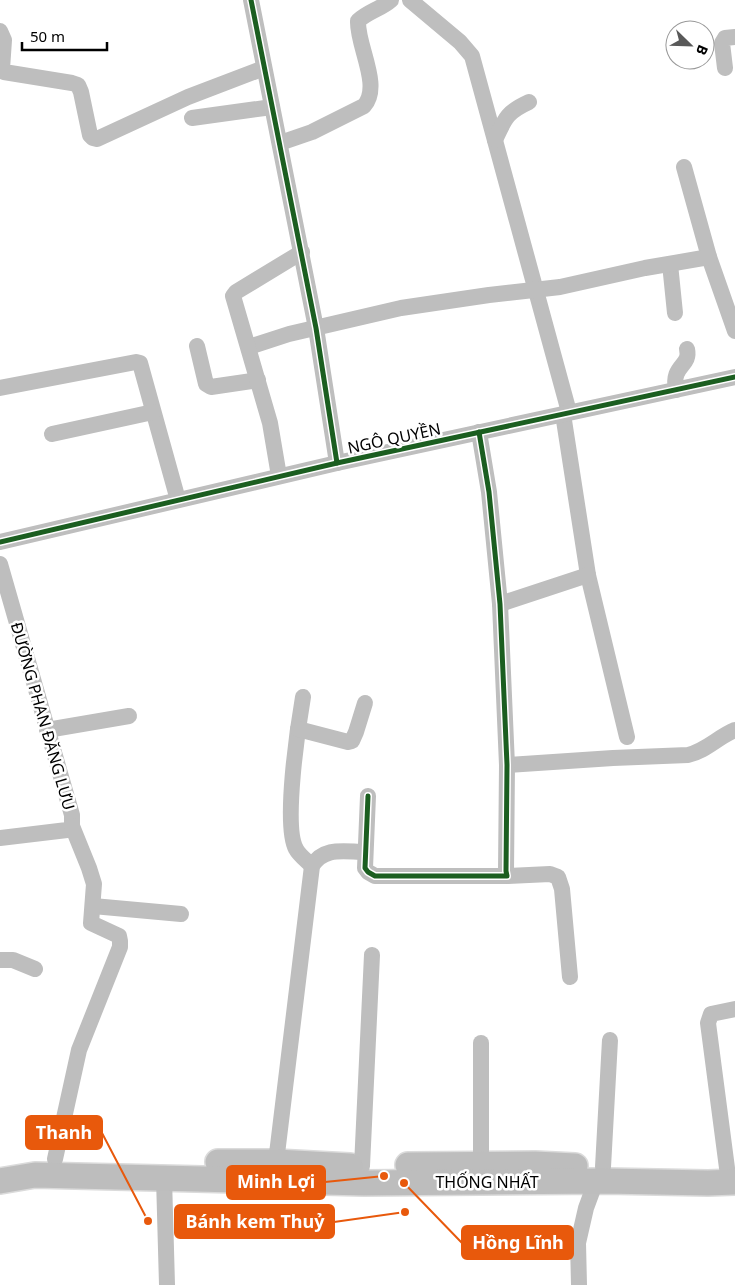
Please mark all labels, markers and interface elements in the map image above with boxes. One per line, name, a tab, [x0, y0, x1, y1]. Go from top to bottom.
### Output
scale bar	[22, 20, 108, 52]
north arrow	[665, 20, 715, 70]
text: 50 m	[30, 26, 65, 46]
text: B	[692, 42, 713, 58]
street label: NGÔ QUYỀN	[345, 417, 443, 459]
street label: ĐƯỜNG PHAN ĐĂNG LƯU	[6, 619, 80, 813]
callout: Thanh	[26, 1116, 102, 1149]
text: Thanh	[36, 1120, 92, 1144]
callout: Minh Lợi	[227, 1166, 325, 1199]
text: Minh Lợi	[237, 1169, 315, 1193]
street label: THỐNG NHẤT	[435, 1171, 539, 1193]
callout: Bánh kem Thuỷ	[175, 1205, 334, 1238]
text: Bánh kem Thuỷ	[185, 1209, 325, 1233]
callout: Hồng Lĩnh	[462, 1226, 573, 1259]
text: Hồng Lĩnh	[472, 1230, 564, 1254]

